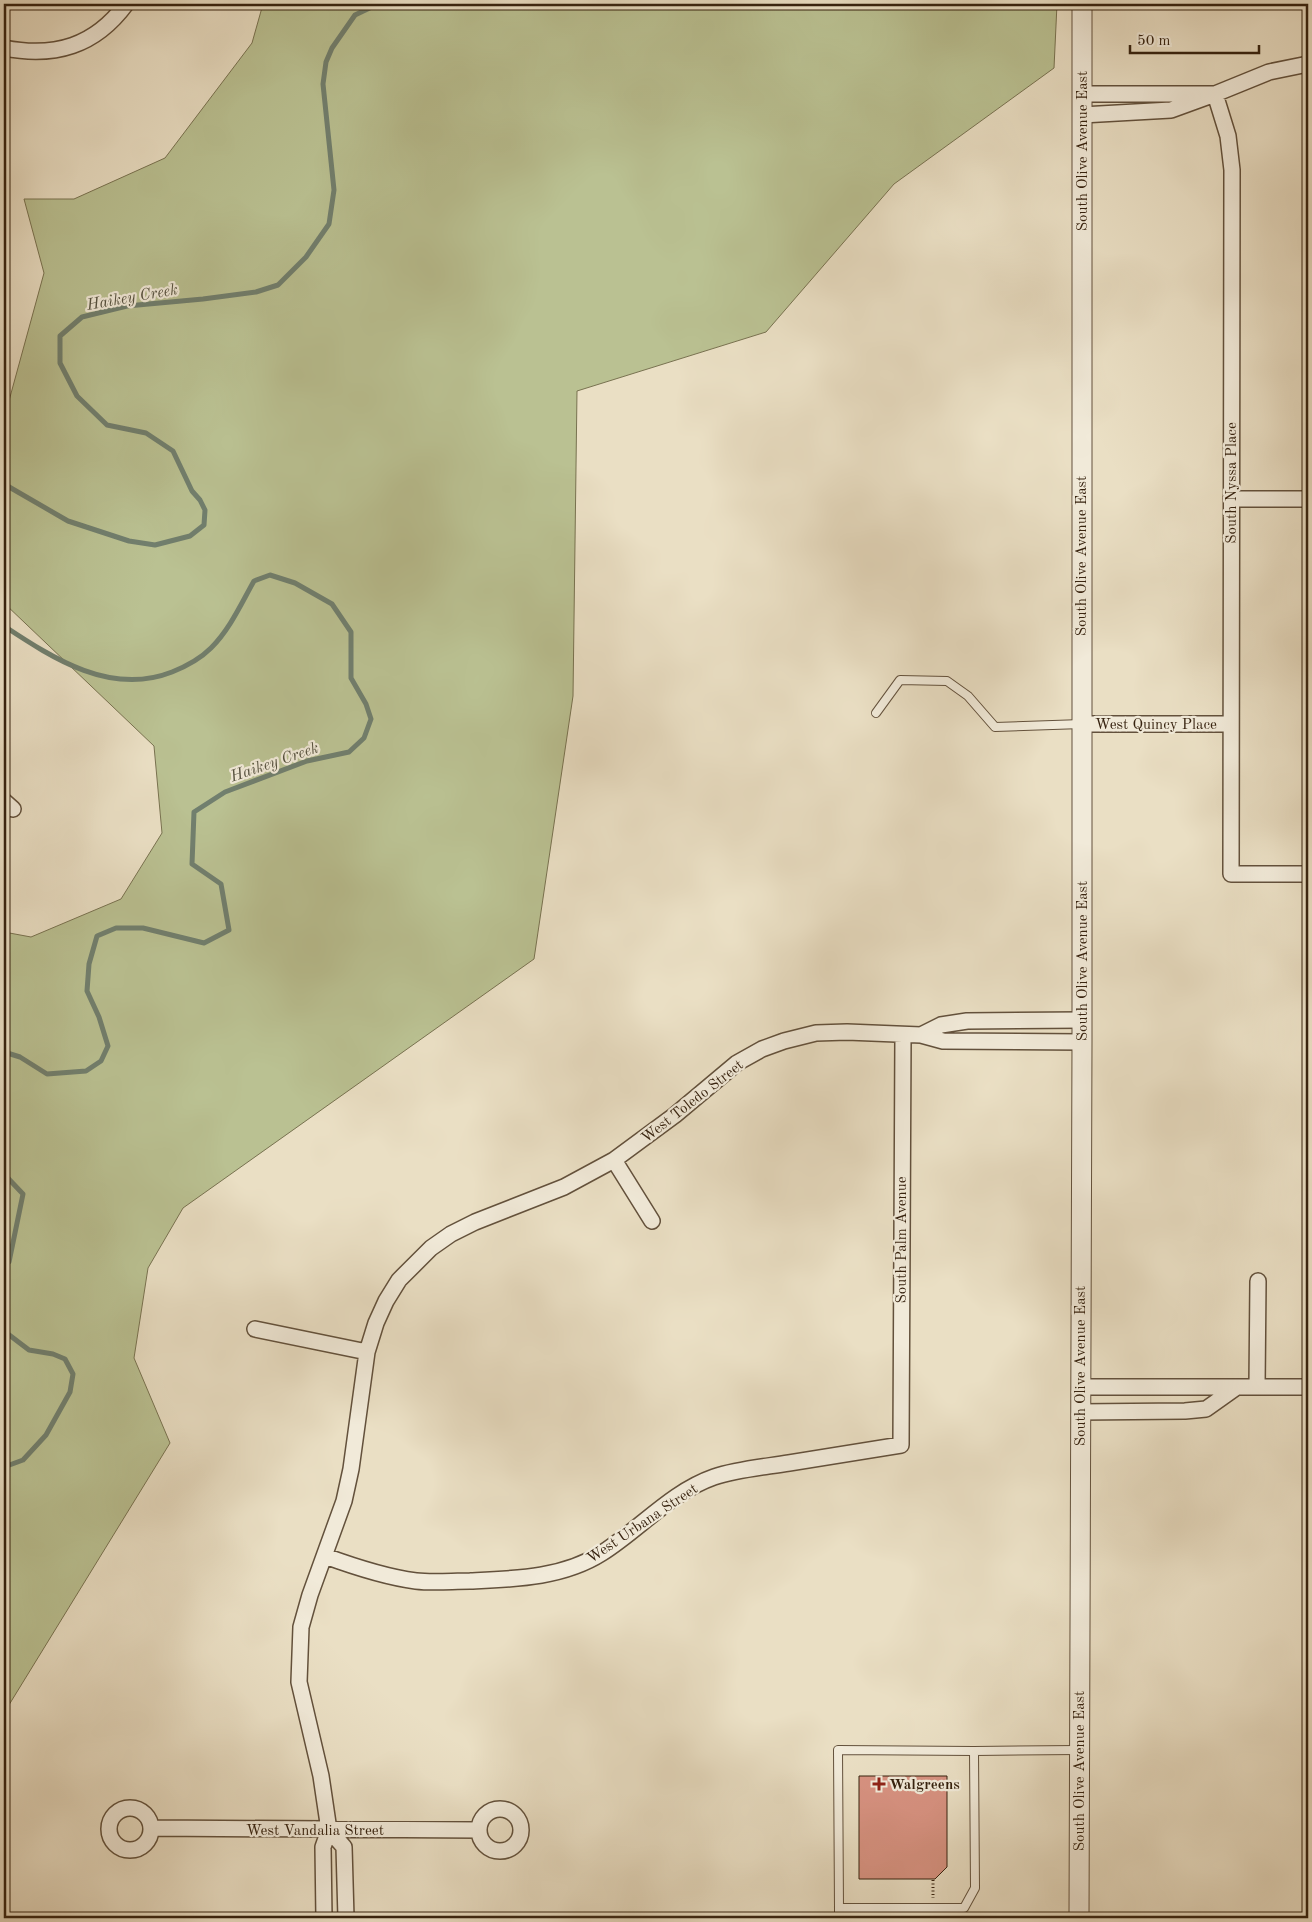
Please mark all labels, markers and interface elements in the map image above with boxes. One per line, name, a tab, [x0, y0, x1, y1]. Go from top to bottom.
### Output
scale bar	[1130, 22, 1258, 54]
text: 50 m	[1137, 34, 1171, 49]
street label: South Olive Avenue East	[1076, 71, 1091, 231]
water label: Haikey Creek	[84, 282, 179, 314]
street label: South Nyssa Place	[1225, 422, 1240, 544]
street label: South Olive Avenue East	[1075, 476, 1090, 636]
street label: West Quincy Place	[1095, 718, 1217, 733]
water label: Haikey Creek	[227, 740, 321, 786]
street label: South Olive Avenue East	[1076, 881, 1091, 1041]
street label: West Toledo Street	[639, 1058, 747, 1146]
street label: South Palm Avenue	[895, 1176, 910, 1304]
street label: South Olive Avenue East	[1074, 1286, 1089, 1446]
street label: West Urbana Street	[585, 1482, 701, 1567]
street label: South Olive Avenue East	[1073, 1691, 1088, 1851]
marker: Walgreens	[873, 1778, 885, 1790]
place label: Walgreens	[889, 1778, 960, 1793]
street label: West Vandalia Street	[246, 1824, 384, 1839]

